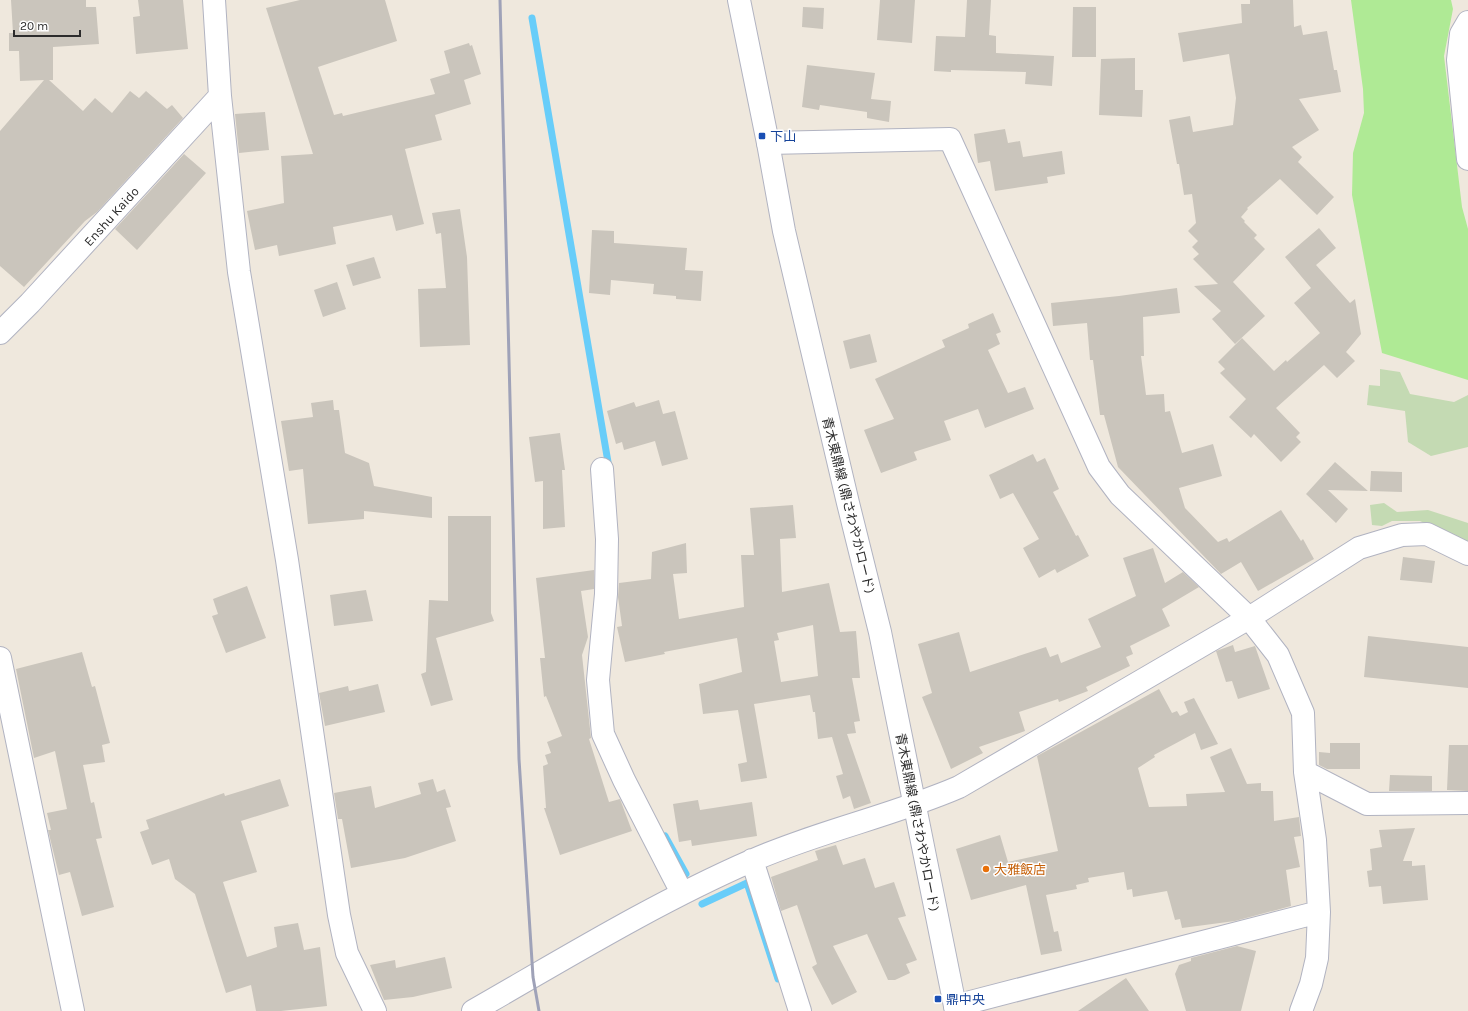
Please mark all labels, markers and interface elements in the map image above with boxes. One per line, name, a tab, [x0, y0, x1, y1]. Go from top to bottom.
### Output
scale bar	[14, 12, 80, 38]
text: 20 m	[20, 19, 48, 33]
place label: 下山	[770, 129, 796, 144]
marker: 下山	[757, 131, 767, 141]
street label: Enshu Kaido	[81, 184, 142, 249]
street label: 青木東鼎線 (鼎さわやかロード)	[819, 415, 878, 595]
street label: 青木東鼎線 (鼎さわやかロード)	[893, 732, 942, 913]
place label: 大雅飯店	[994, 862, 1046, 877]
marker: 大雅飯店	[981, 864, 991, 874]
place label: 鼎中央	[946, 992, 985, 1007]
marker: 鼎中央	[933, 994, 943, 1004]

